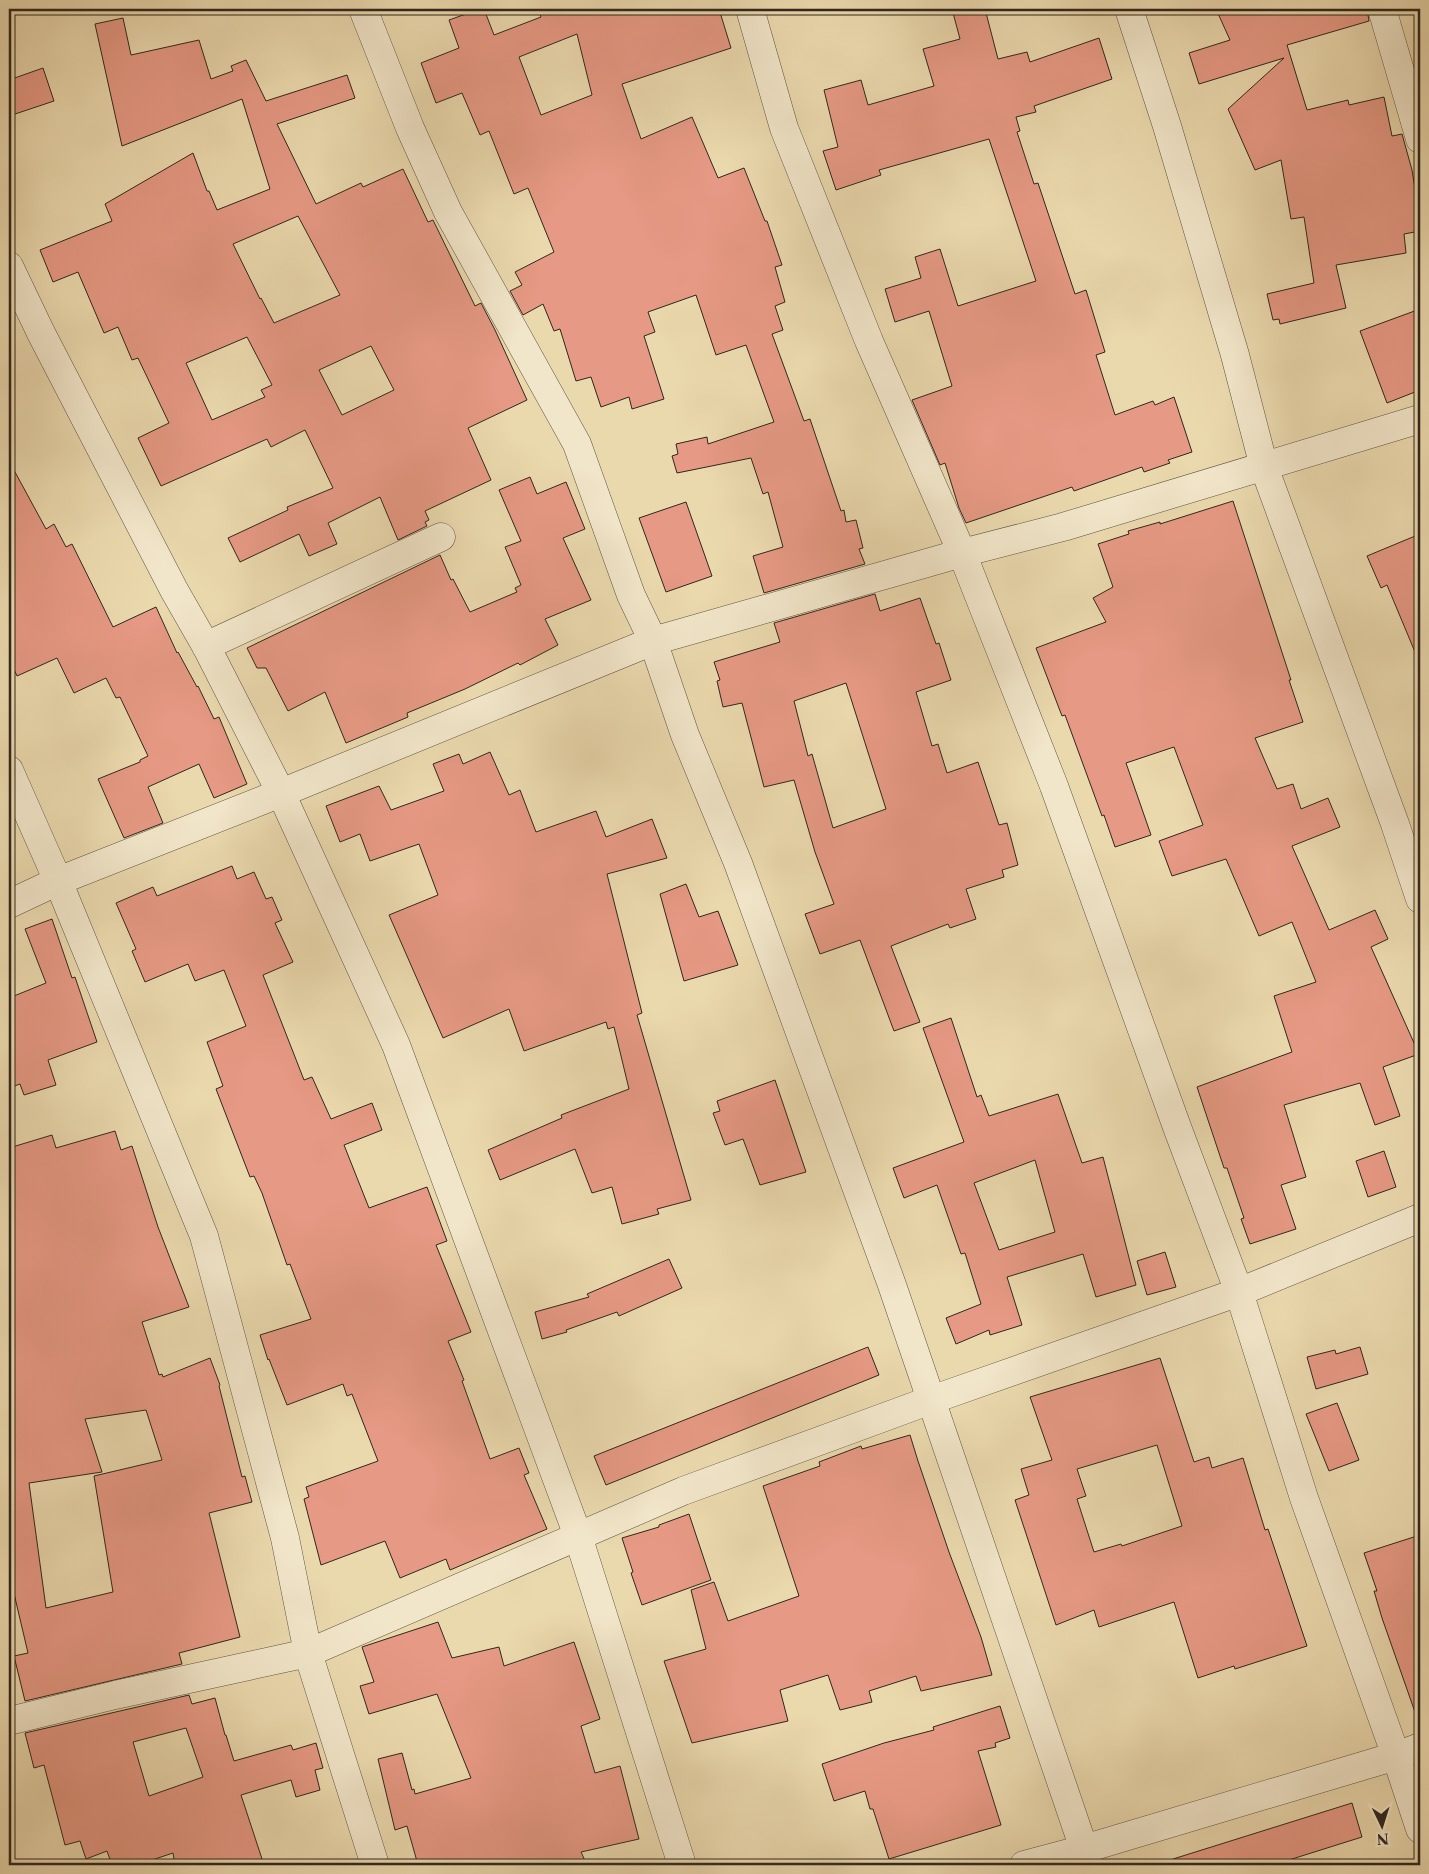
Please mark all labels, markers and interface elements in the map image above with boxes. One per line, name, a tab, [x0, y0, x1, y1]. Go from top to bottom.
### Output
north arrow	[1356, 1802, 1406, 1852]
text: N	[1376, 1830, 1390, 1848]

